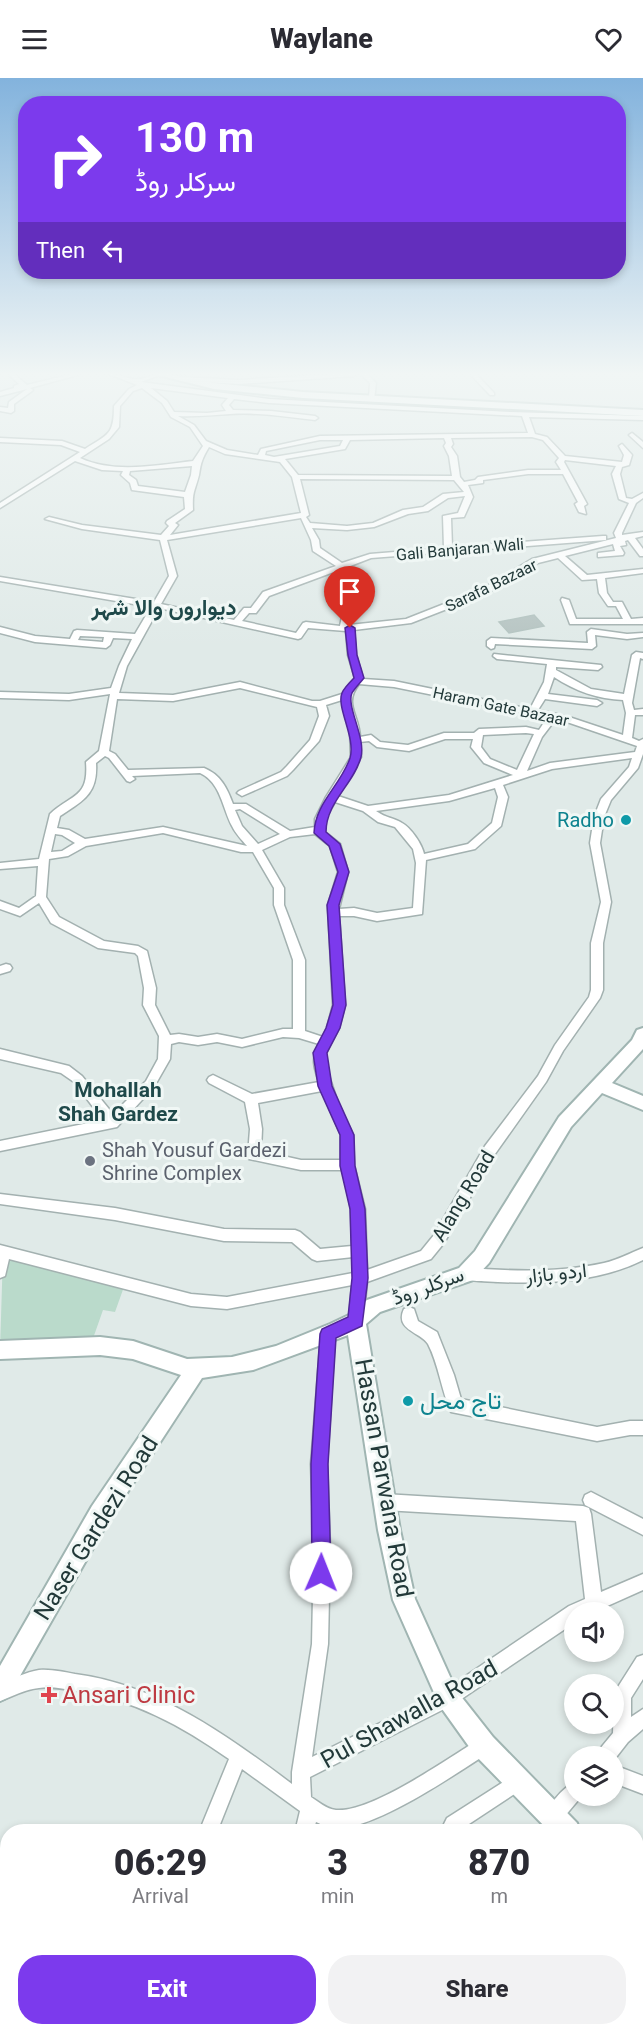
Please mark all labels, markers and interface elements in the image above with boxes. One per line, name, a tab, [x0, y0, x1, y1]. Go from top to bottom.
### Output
icon: menu	[18, 23, 51, 56]
text: Waylane	[270, 23, 373, 55]
icon: heart	[592, 23, 625, 56]
text: 130 m	[135, 113, 254, 162]
icon: right	[36, 120, 114, 198]
text: سرکلر روڈ	[135, 166, 236, 198]
icon: left	[97, 234, 130, 267]
text: Then	[36, 238, 85, 263]
street label: Gali Banjaran Wali	[395, 534, 525, 565]
street label: Sarafa Bazaar	[442, 555, 541, 616]
pin	[324, 566, 375, 628]
icon: arrive	[333, 575, 366, 608]
district label: دیواروں والا شہر	[90, 595, 237, 621]
street label: Haram Gate Bazaar	[431, 683, 571, 730]
place label: Radho	[557, 808, 614, 832]
marker: Radho	[619, 813, 633, 827]
district label: Mohallah Shah Gardez	[58, 1078, 178, 1126]
place label: Shah Yousuf Gardezi Shrine Complex	[102, 1138, 287, 1185]
street label: Alang Road	[426, 1146, 500, 1246]
marker: Shah Yousuf Gardezi Shrine Complex	[83, 1154, 97, 1168]
street label: اردو بازار	[523, 1258, 588, 1289]
street label: سرکلر روڈ	[389, 1262, 467, 1311]
street label: Hassan Parwana Road	[349, 1356, 419, 1600]
place label: تاج محل	[420, 1387, 502, 1417]
marker: تاج محل	[401, 1394, 415, 1408]
street label: Naser Gardezi Road	[28, 1431, 164, 1625]
position arrow	[289, 1541, 353, 1605]
map controls	[564, 1602, 624, 1806]
button: sound	[564, 1602, 624, 1662]
street label: Pul Shawalla Road	[316, 1654, 502, 1774]
button: search	[564, 1674, 624, 1734]
place label: Ansari Clinic	[62, 1681, 195, 1709]
marker: Ansari Clinic	[40, 1686, 58, 1704]
button: layers	[564, 1746, 624, 1806]
text: 06:29	[114, 1842, 207, 1884]
text: 3	[327, 1842, 348, 1884]
text: 870	[468, 1842, 530, 1884]
text: Arrival	[132, 1884, 189, 1908]
text: min	[321, 1884, 354, 1908]
text: m	[490, 1884, 508, 1908]
button: Exit	[18, 1955, 316, 2024]
button: Share	[328, 1955, 626, 2024]

